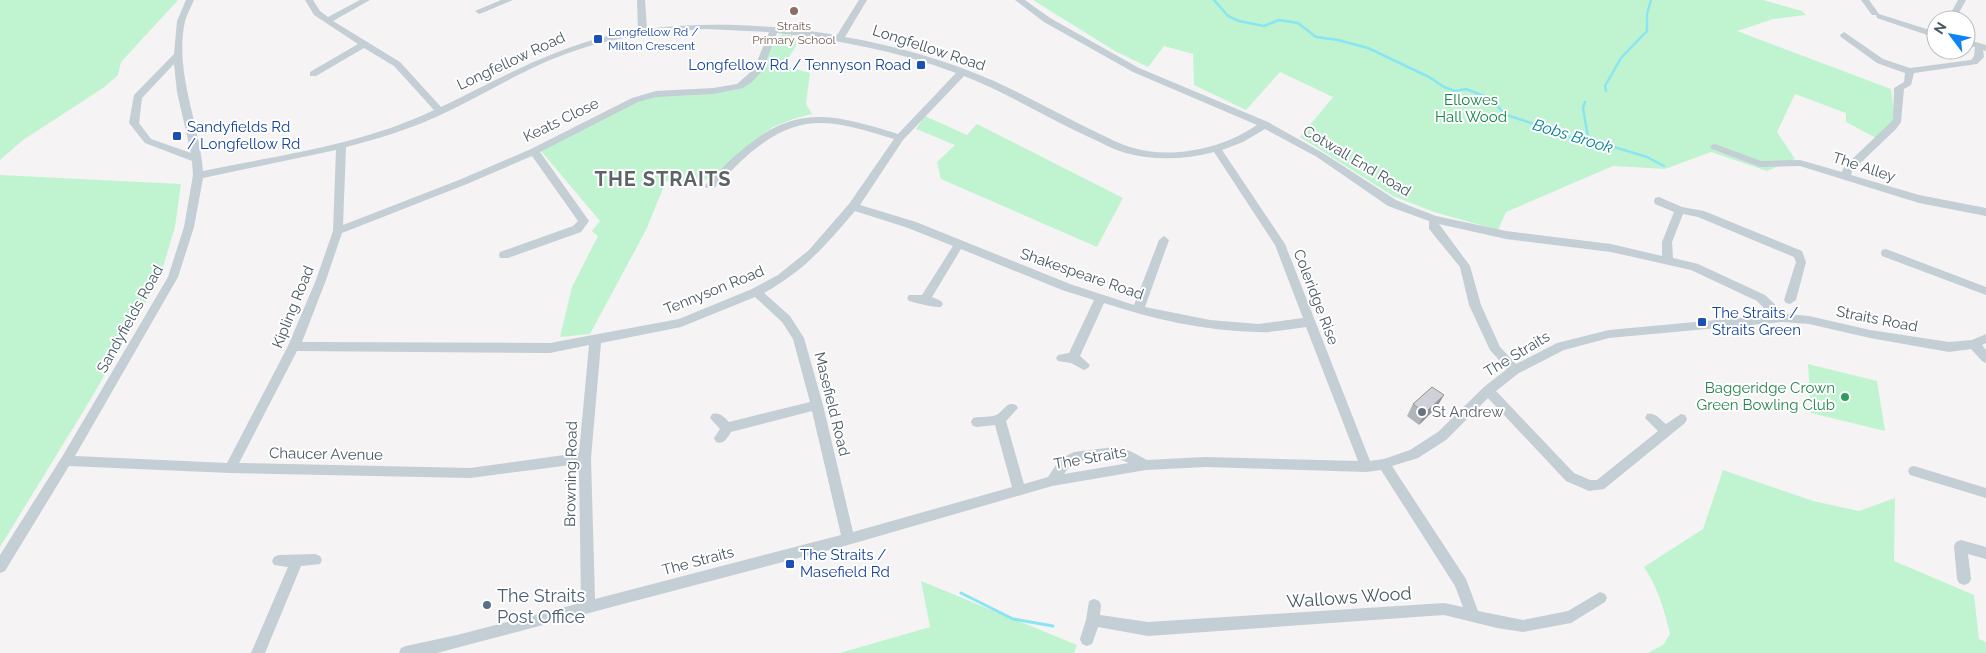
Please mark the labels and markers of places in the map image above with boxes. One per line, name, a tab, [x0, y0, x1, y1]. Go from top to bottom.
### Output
marker: Straits Primary School	[788, 5, 800, 17]
place label: Straits Primary School	[752, 19, 837, 47]
place label: Longfellow Rd / Milton Crescent	[608, 25, 699, 53]
marker: Longfellow Rd / Milton Crescent	[592, 33, 604, 45]
place label: Longfellow Rd / Tennyson Road	[688, 56, 911, 74]
marker: Longfellow Rd / Tennyson Road	[915, 59, 927, 71]
place label: Sandyfields Rd / Longfellow Rd	[187, 118, 300, 153]
marker: Sandyfields Rd / Longfellow Rd	[171, 130, 183, 142]
place label: The Straits / Straits Green	[1712, 304, 1801, 339]
marker: The Straits / Straits Green	[1696, 316, 1708, 328]
place label: Baggeridge Crown Green Bowling Club	[1696, 379, 1835, 414]
marker: Baggeridge Crown Green Bowling Club	[1839, 391, 1851, 403]
place label: St Andrew	[1432, 403, 1503, 421]
marker: St Andrew	[1416, 406, 1428, 418]
place label: The Straits / Masefield Rd	[800, 546, 890, 581]
marker: The Straits / Masefield Rd	[784, 558, 796, 570]
place label: The Straits Post Office	[497, 585, 586, 627]
marker: The Straits Post Office	[481, 599, 493, 611]

